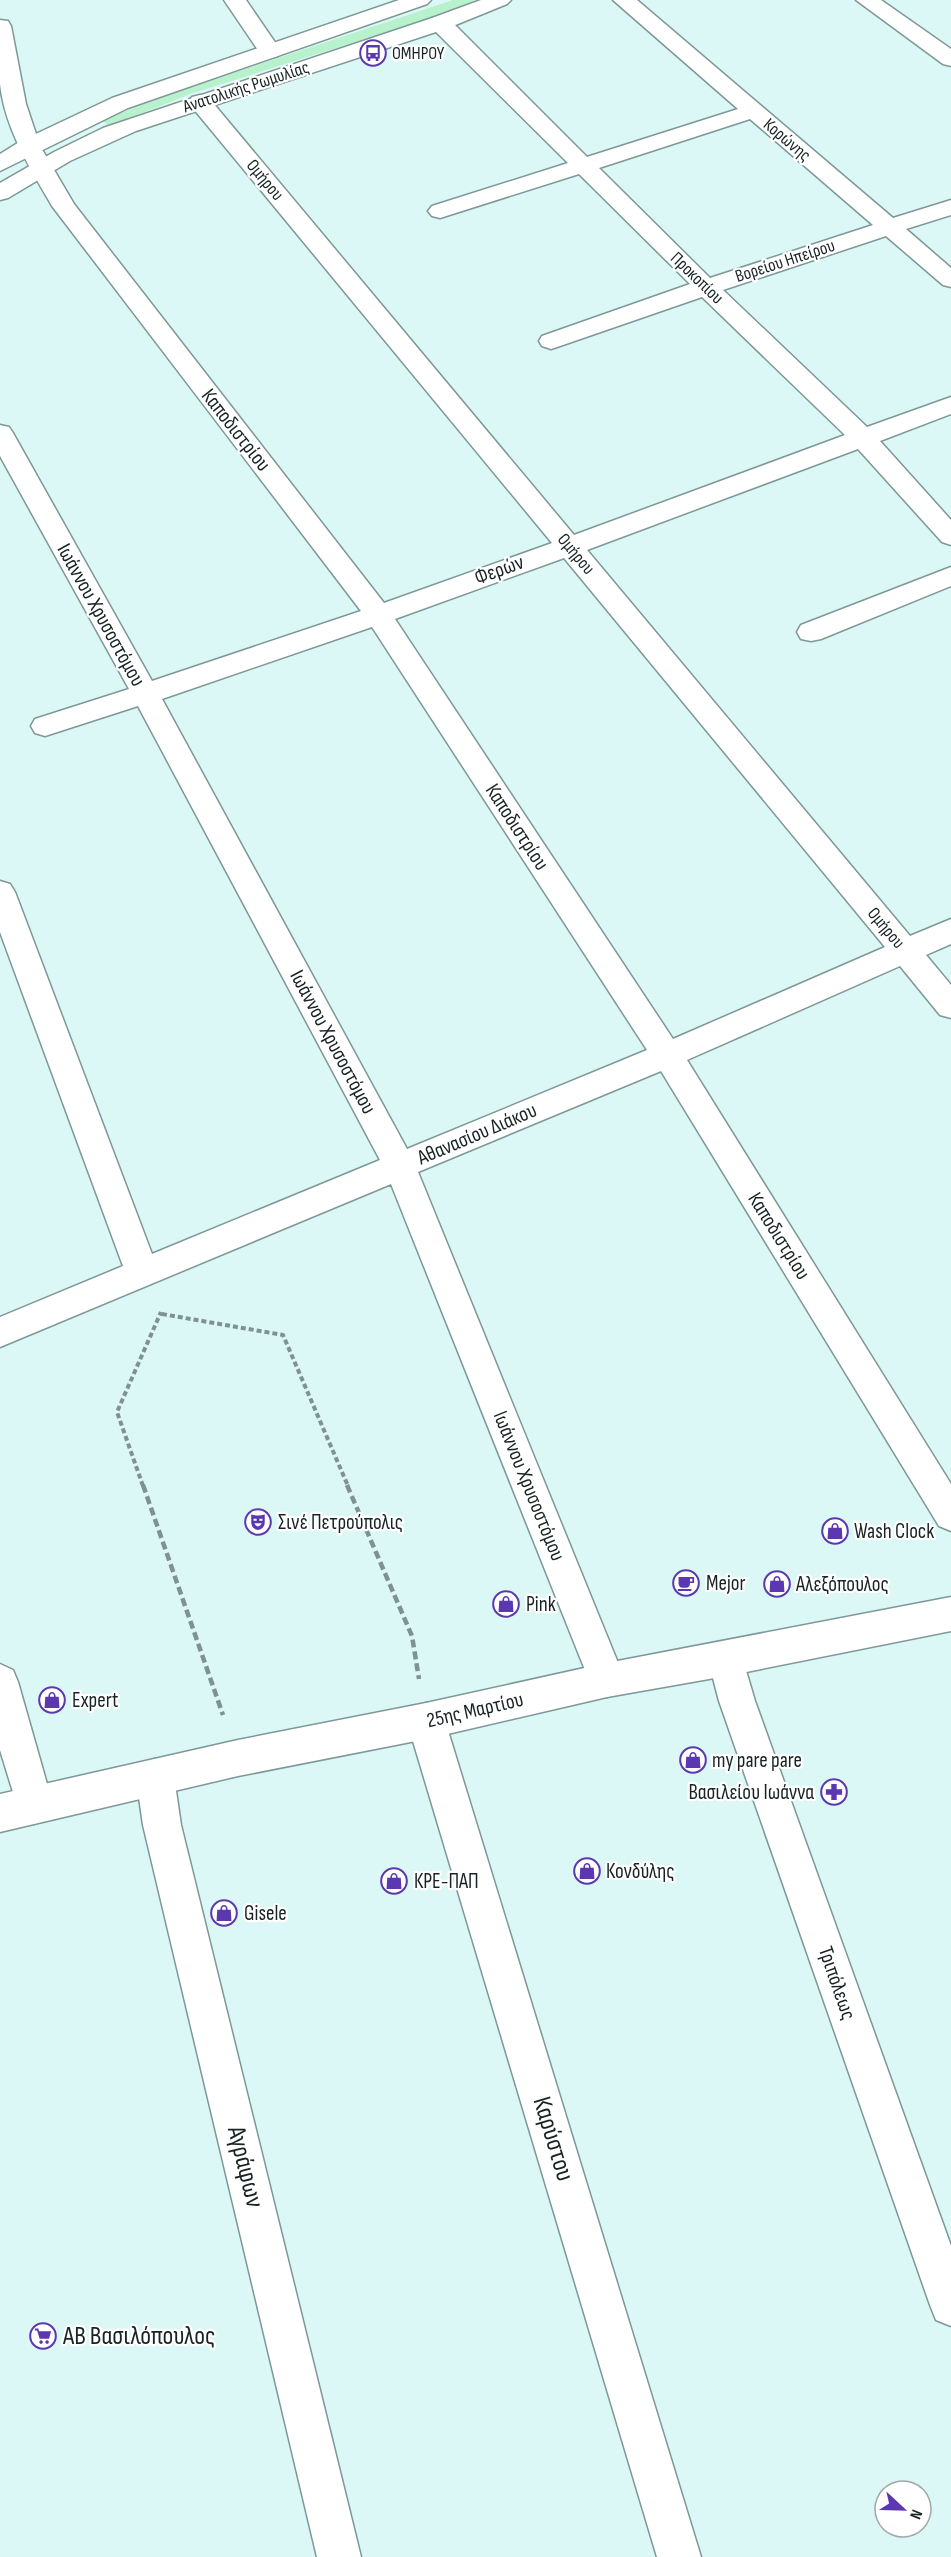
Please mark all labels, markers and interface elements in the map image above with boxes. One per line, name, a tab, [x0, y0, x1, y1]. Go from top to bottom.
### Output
bus stop icon: ΟΜΗΡΟΥ	[358, 38, 388, 68]
place label: ΟΜΗΡΟΥ	[392, 43, 445, 64]
street label: Ανατολικής Ρωμυλίας	[179, 57, 312, 118]
street label: Κορώνης	[759, 114, 815, 166]
street label: Ομήρου	[242, 155, 288, 205]
street label: Βορείου Ηπείρου	[733, 235, 837, 287]
street label: Προκοπίου	[666, 248, 728, 308]
street label: Καποδιστρίου	[196, 384, 276, 476]
street label: Ομήρου	[553, 529, 599, 579]
street label: Ιωάννου Χρυσοστόμου	[51, 539, 151, 691]
street label: Φερών	[471, 550, 527, 590]
street label: Καποδιστρίου	[480, 779, 554, 875]
street label: Ομήρου	[863, 903, 909, 953]
street label: Ιωάννου Χρυσοστόμου	[285, 966, 381, 1118]
street label: Αθανασίου Διάκου	[413, 1098, 540, 1171]
street label: Καποδιστρίου	[742, 1188, 816, 1284]
street label: Ιωάννου Χρυσοστόμου	[488, 1407, 570, 1565]
theatre icon: Σινέ Πετρούπολις	[243, 1507, 273, 1537]
place label: Σινέ Πετρούπολις	[278, 1510, 403, 1535]
shop icon: Wash Clock	[820, 1516, 850, 1546]
place label: Wash Clock	[854, 1519, 934, 1544]
cafe icon: Mejor	[671, 1568, 701, 1598]
shop icon: Αλεξόπουλος	[762, 1569, 792, 1599]
place label: Mejor	[706, 1571, 745, 1596]
place label: Αλεξόπουλος	[795, 1572, 889, 1597]
shop icon: Pink	[491, 1589, 521, 1619]
place label: Pink	[526, 1592, 556, 1617]
shop icon: Expert	[37, 1685, 67, 1715]
street label: 25ης Μαρτίου	[424, 1687, 526, 1733]
place label: Expert	[72, 1688, 118, 1713]
shop icon: my pare pare	[678, 1745, 708, 1775]
place label: my pare pare	[712, 1748, 802, 1773]
pharmacy icon: Βασιλείου Ιωάννα	[819, 1777, 849, 1807]
place label: Βασιλείου Ιωάννα	[688, 1780, 814, 1805]
shop icon: Κονδύλης	[572, 1856, 602, 1886]
place label: Κονδύλης	[606, 1859, 675, 1884]
shop icon: ΚΡΕ-ΠΑΠ	[379, 1866, 409, 1896]
place label: ΚΡΕ-ΠΑΠ	[414, 1869, 479, 1894]
shop icon: Gisele	[209, 1898, 239, 1928]
place label: Gisele	[244, 1901, 287, 1926]
street label: Τριπόλεως	[813, 1943, 861, 2023]
street label: Καρύστου	[526, 2093, 580, 2185]
street label: Αγράφων	[220, 2122, 270, 2211]
supermarket icon: ΑΒ Βασιλόπουλος	[28, 2321, 58, 2351]
place label: ΑΒ Βασιλόπουλος	[62, 2321, 215, 2352]
north arrow	[873, 2479, 933, 2539]
text: N	[905, 2507, 926, 2522]

